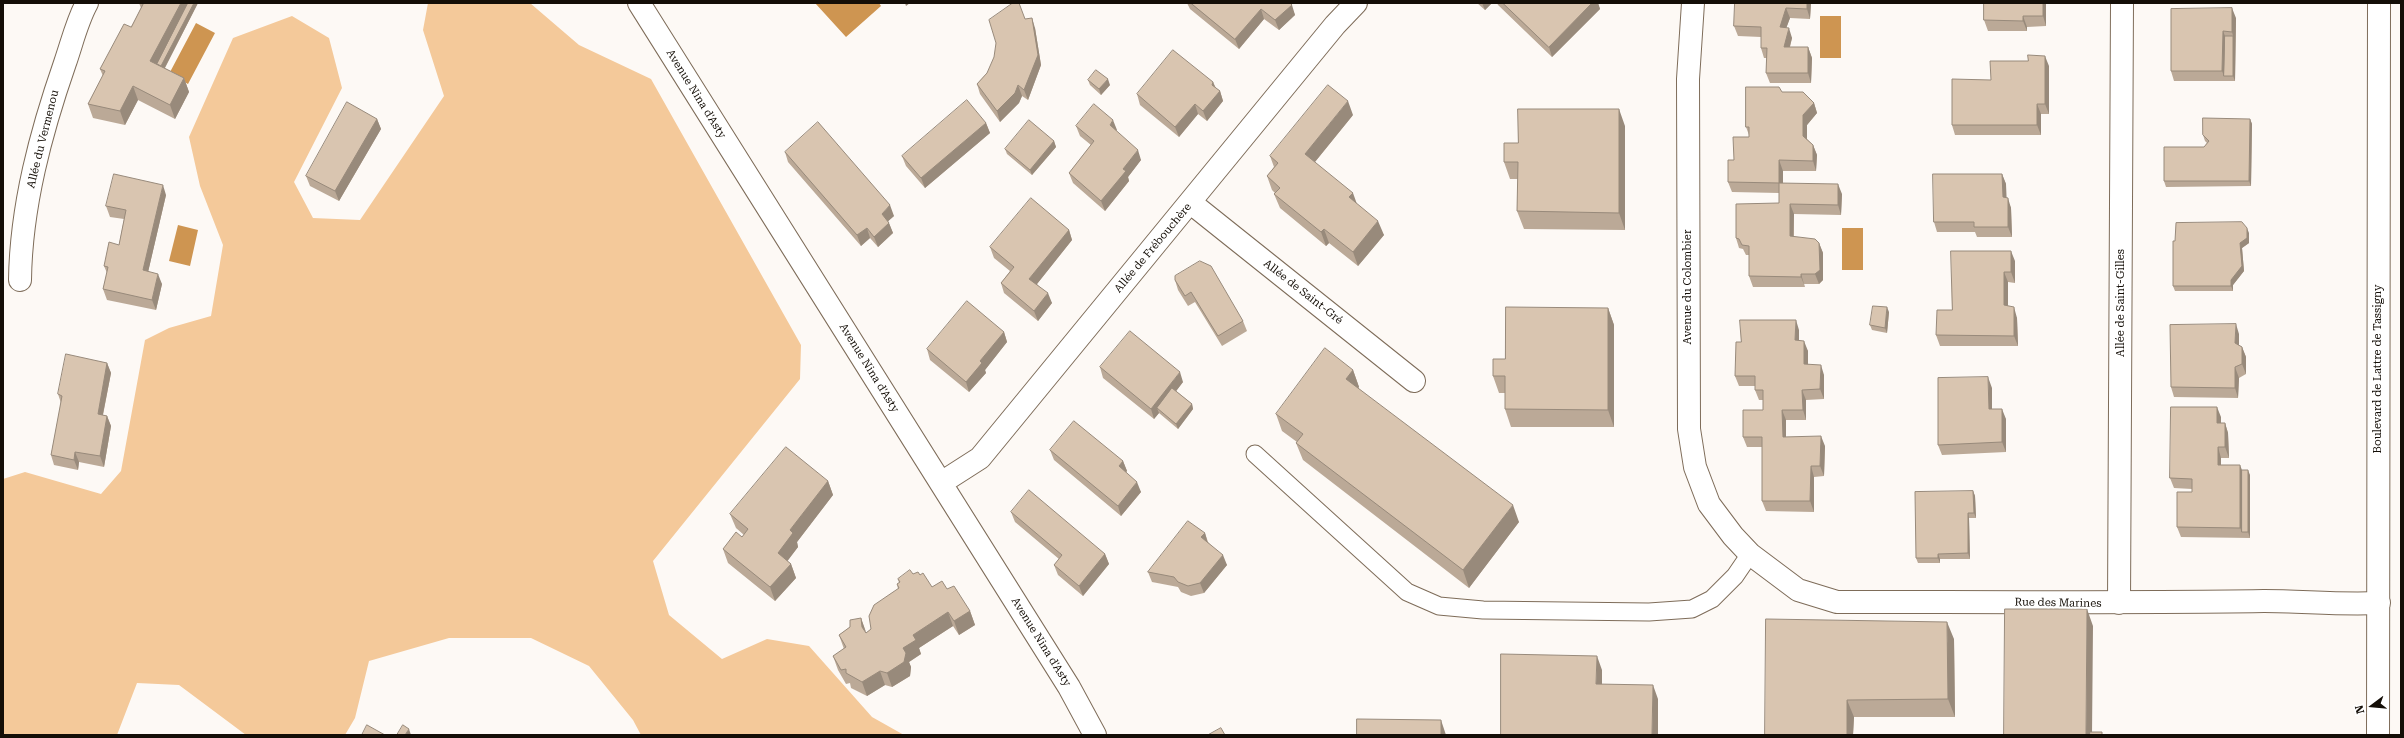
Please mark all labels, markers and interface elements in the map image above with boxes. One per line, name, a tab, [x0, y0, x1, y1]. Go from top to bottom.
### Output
street label: Avenue Nina d'Asty	[663, 47, 729, 141]
street label: Allée du Vermenou	[24, 89, 62, 189]
street label: Allée de Frébouchère	[1112, 201, 1194, 295]
street label: Avenue du Colombier	[1681, 230, 1695, 344]
street label: Allée de Saint-Gilles	[2114, 249, 2128, 357]
street label: Allée de Saint-Gré	[1261, 257, 1345, 327]
street label: Boulevard de Lattre de Tassigny	[2371, 284, 2385, 454]
street label: Avenue Nina d'Asty	[836, 321, 902, 415]
street label: Avenue Nina d'Asty	[1008, 595, 1074, 689]
street label: Rue des Marines	[2014, 596, 2102, 610]
north arrow	[2352, 686, 2392, 726]
text: N	[2353, 704, 2367, 715]

